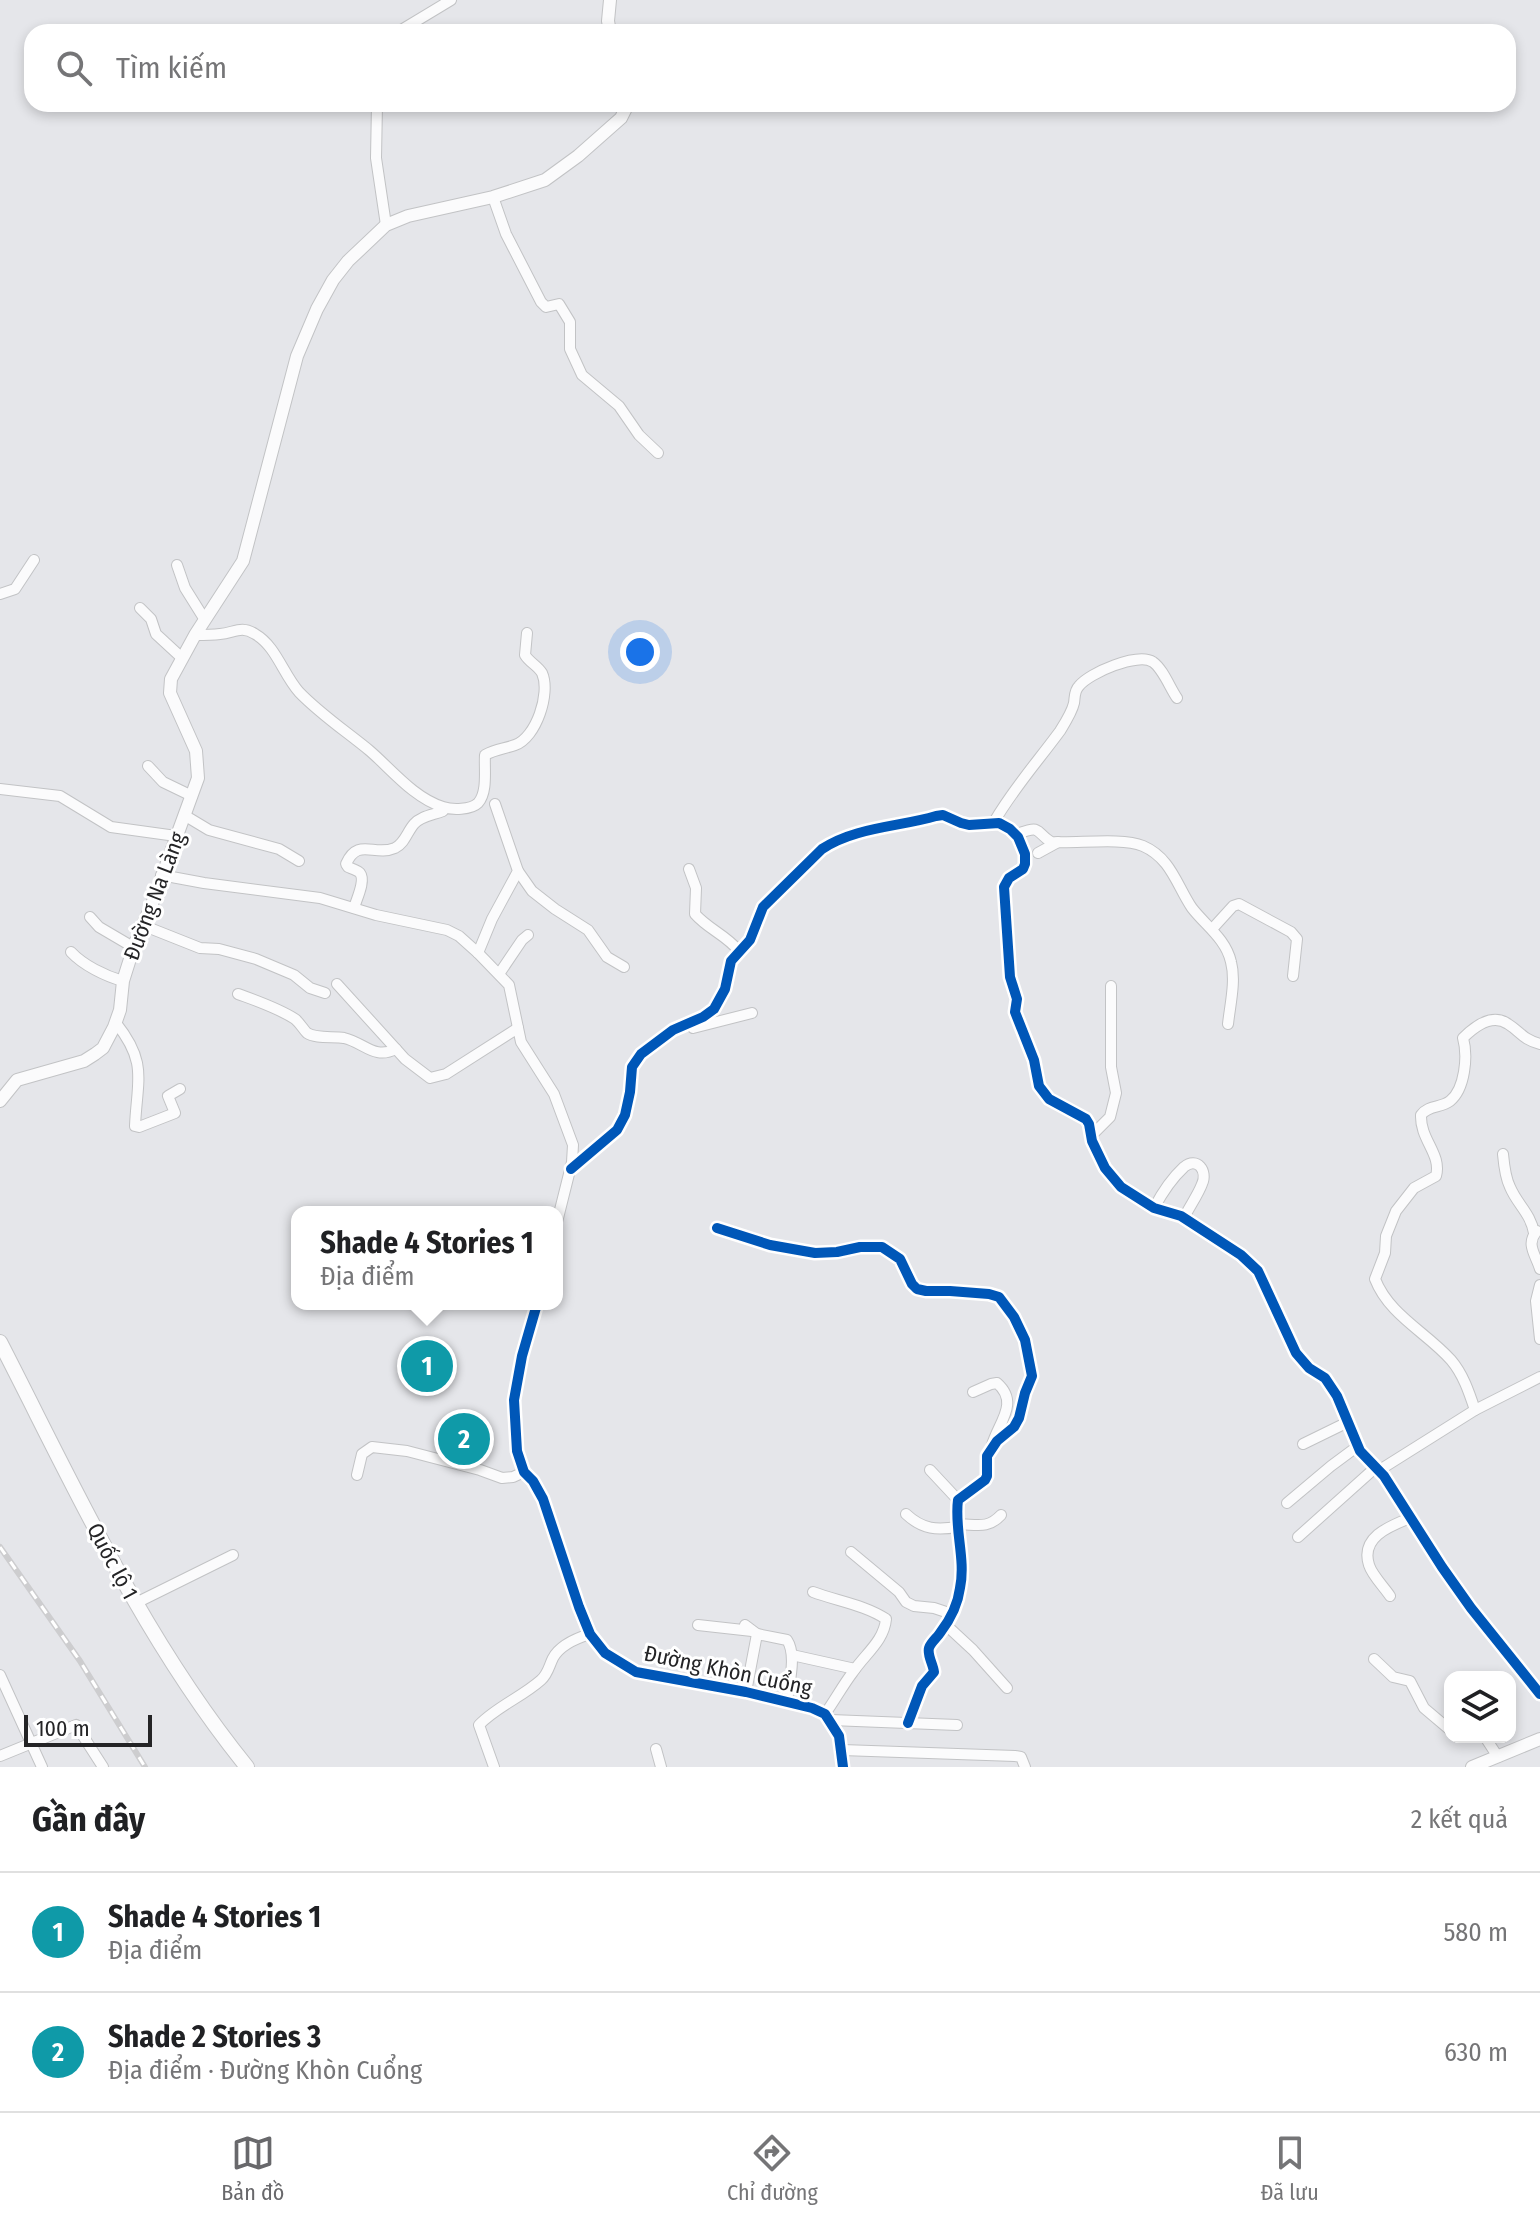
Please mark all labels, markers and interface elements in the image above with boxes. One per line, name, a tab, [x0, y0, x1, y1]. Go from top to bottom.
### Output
search box	[24, 24, 1516, 112]
icon: search	[52, 46, 96, 90]
text: Tìm kiếm	[116, 50, 227, 86]
your location	[620, 632, 660, 672]
street label: Đường Na Làng	[118, 828, 192, 964]
popup	[291, 1206, 563, 1310]
text: Shade 4 Stories 1	[320, 1225, 534, 1261]
text: Địa điểm	[320, 1261, 415, 1292]
pin: 1	[401, 1336, 453, 1396]
pin: 2	[438, 1409, 490, 1469]
street label: Quốc lộ 1	[81, 1518, 144, 1604]
street label: Đường Khòn Cuổng	[641, 1639, 815, 1702]
map controls	[1444, 1671, 1516, 1743]
button: layers	[1444, 1671, 1516, 1743]
scale bar	[24, 1711, 152, 1747]
text: 100 m	[36, 1715, 90, 1742]
text: Gần đây	[32, 1799, 145, 1840]
text: 2 kết quả	[1411, 1804, 1508, 1835]
text: Shade 4 Stories 1	[108, 1899, 321, 1935]
text: 1	[53, 1917, 64, 1948]
text: 580 m	[1443, 1917, 1508, 1948]
text: Địa điểm	[108, 1935, 202, 1966]
text: Shade 2 Stories 3	[108, 2019, 321, 2055]
text: 2	[52, 2037, 64, 2068]
text: 630 m	[1444, 2037, 1508, 2068]
text: Địa điểm · Đường Khòn Cuổng	[108, 2055, 422, 2086]
tab: Bản đồ	[221, 2131, 284, 2206]
tab: Chỉ đường	[727, 2131, 818, 2206]
tab: Đã lưu	[1260, 2131, 1319, 2206]

